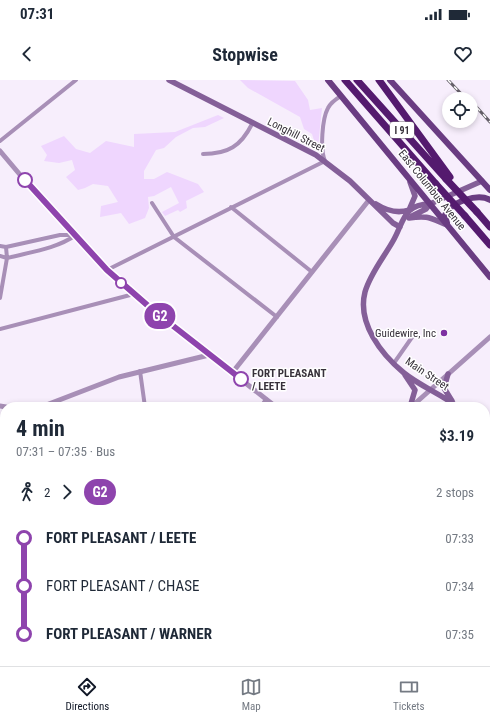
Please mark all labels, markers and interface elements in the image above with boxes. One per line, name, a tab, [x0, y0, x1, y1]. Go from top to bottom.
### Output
text: 07:31	[20, 5, 54, 23]
icon: back	[16, 43, 38, 65]
icon: heart	[452, 43, 474, 65]
text: Stopwise	[212, 44, 278, 65]
map controls	[442, 92, 478, 128]
button: locate	[442, 92, 478, 128]
street label: Longhill Street	[265, 115, 327, 155]
road number: I 91	[390, 122, 414, 138]
street label: East Columbus Avenue	[396, 147, 468, 233]
unlabelled marker	[17, 172, 33, 188]
unlabelled marker	[115, 277, 127, 289]
line badge: G2	[142, 303, 178, 329]
text: G2	[152, 308, 168, 324]
place label: Guidewire, Inc	[375, 327, 436, 340]
marker: Guidewire, Inc	[439, 328, 449, 338]
street label: Main Street	[403, 355, 451, 393]
place label: FORT PLEASANT / LEETE	[252, 367, 326, 393]
marker: FORT PLEASANT / LEETE	[233, 371, 249, 387]
text: 4 min	[16, 416, 65, 441]
text: $3.19	[439, 427, 474, 445]
text: 07:31 – 07:35 · Bus	[16, 444, 115, 459]
icon: walk	[16, 481, 38, 503]
icon: forward	[56, 481, 78, 503]
text: G2	[92, 484, 108, 500]
text: 2	[44, 485, 50, 500]
text: 2 stops	[436, 485, 474, 500]
text: FORT PLEASANT / LEETE	[46, 529, 196, 547]
text: 07:33	[445, 531, 474, 546]
text: FORT PLEASANT / CHASE	[46, 577, 199, 595]
text: 07:34	[445, 579, 474, 594]
text: FORT PLEASANT / WARNER	[46, 625, 212, 643]
text: 07:35	[445, 627, 474, 642]
tab: Directions	[65, 676, 109, 713]
tab: Map	[240, 676, 262, 713]
tab: Tickets	[393, 676, 425, 713]

